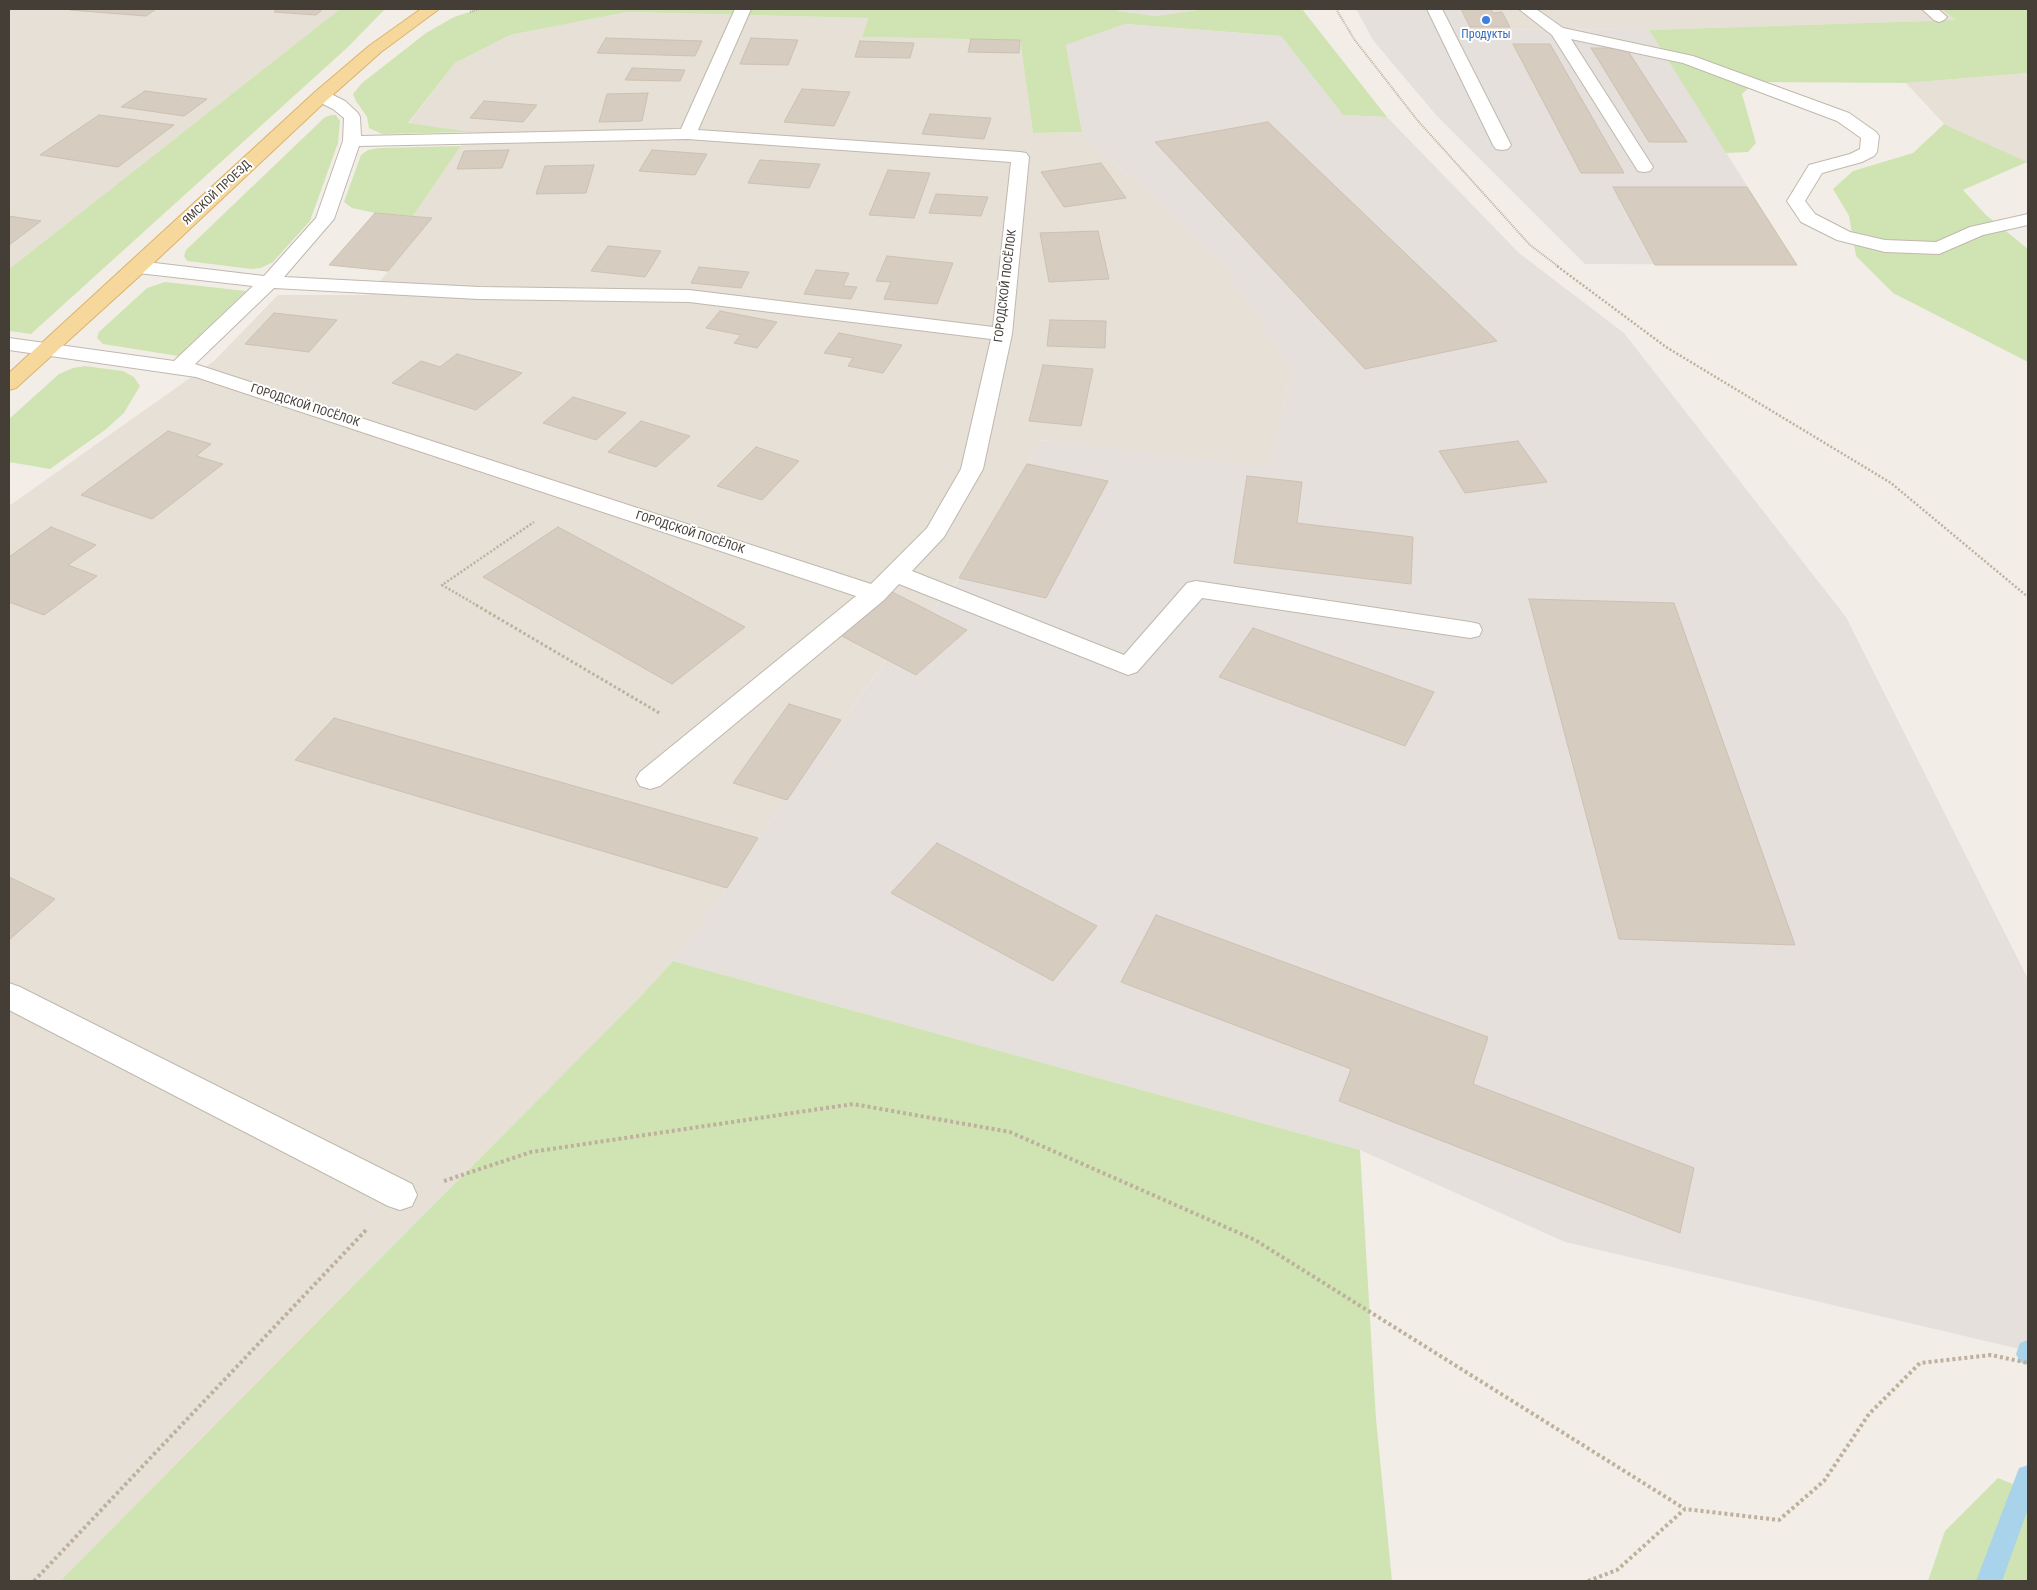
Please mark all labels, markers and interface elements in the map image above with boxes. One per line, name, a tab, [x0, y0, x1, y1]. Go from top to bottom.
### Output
marker: Продукты	[1480, 14, 1492, 26]
place label: Продукты	[1461, 28, 1511, 42]
street label: ЯМСКОЙ ПРОЕЗД	[180, 158, 254, 228]
street label: ГОРОДСКОЙ ПОСЁЛОК	[992, 229, 1020, 343]
street label: ГОРОДСКОЙ ПОСЁЛОК	[249, 382, 361, 430]
street label: ГОРОДСКОЙ ПОСЁЛОК	[634, 509, 746, 557]

